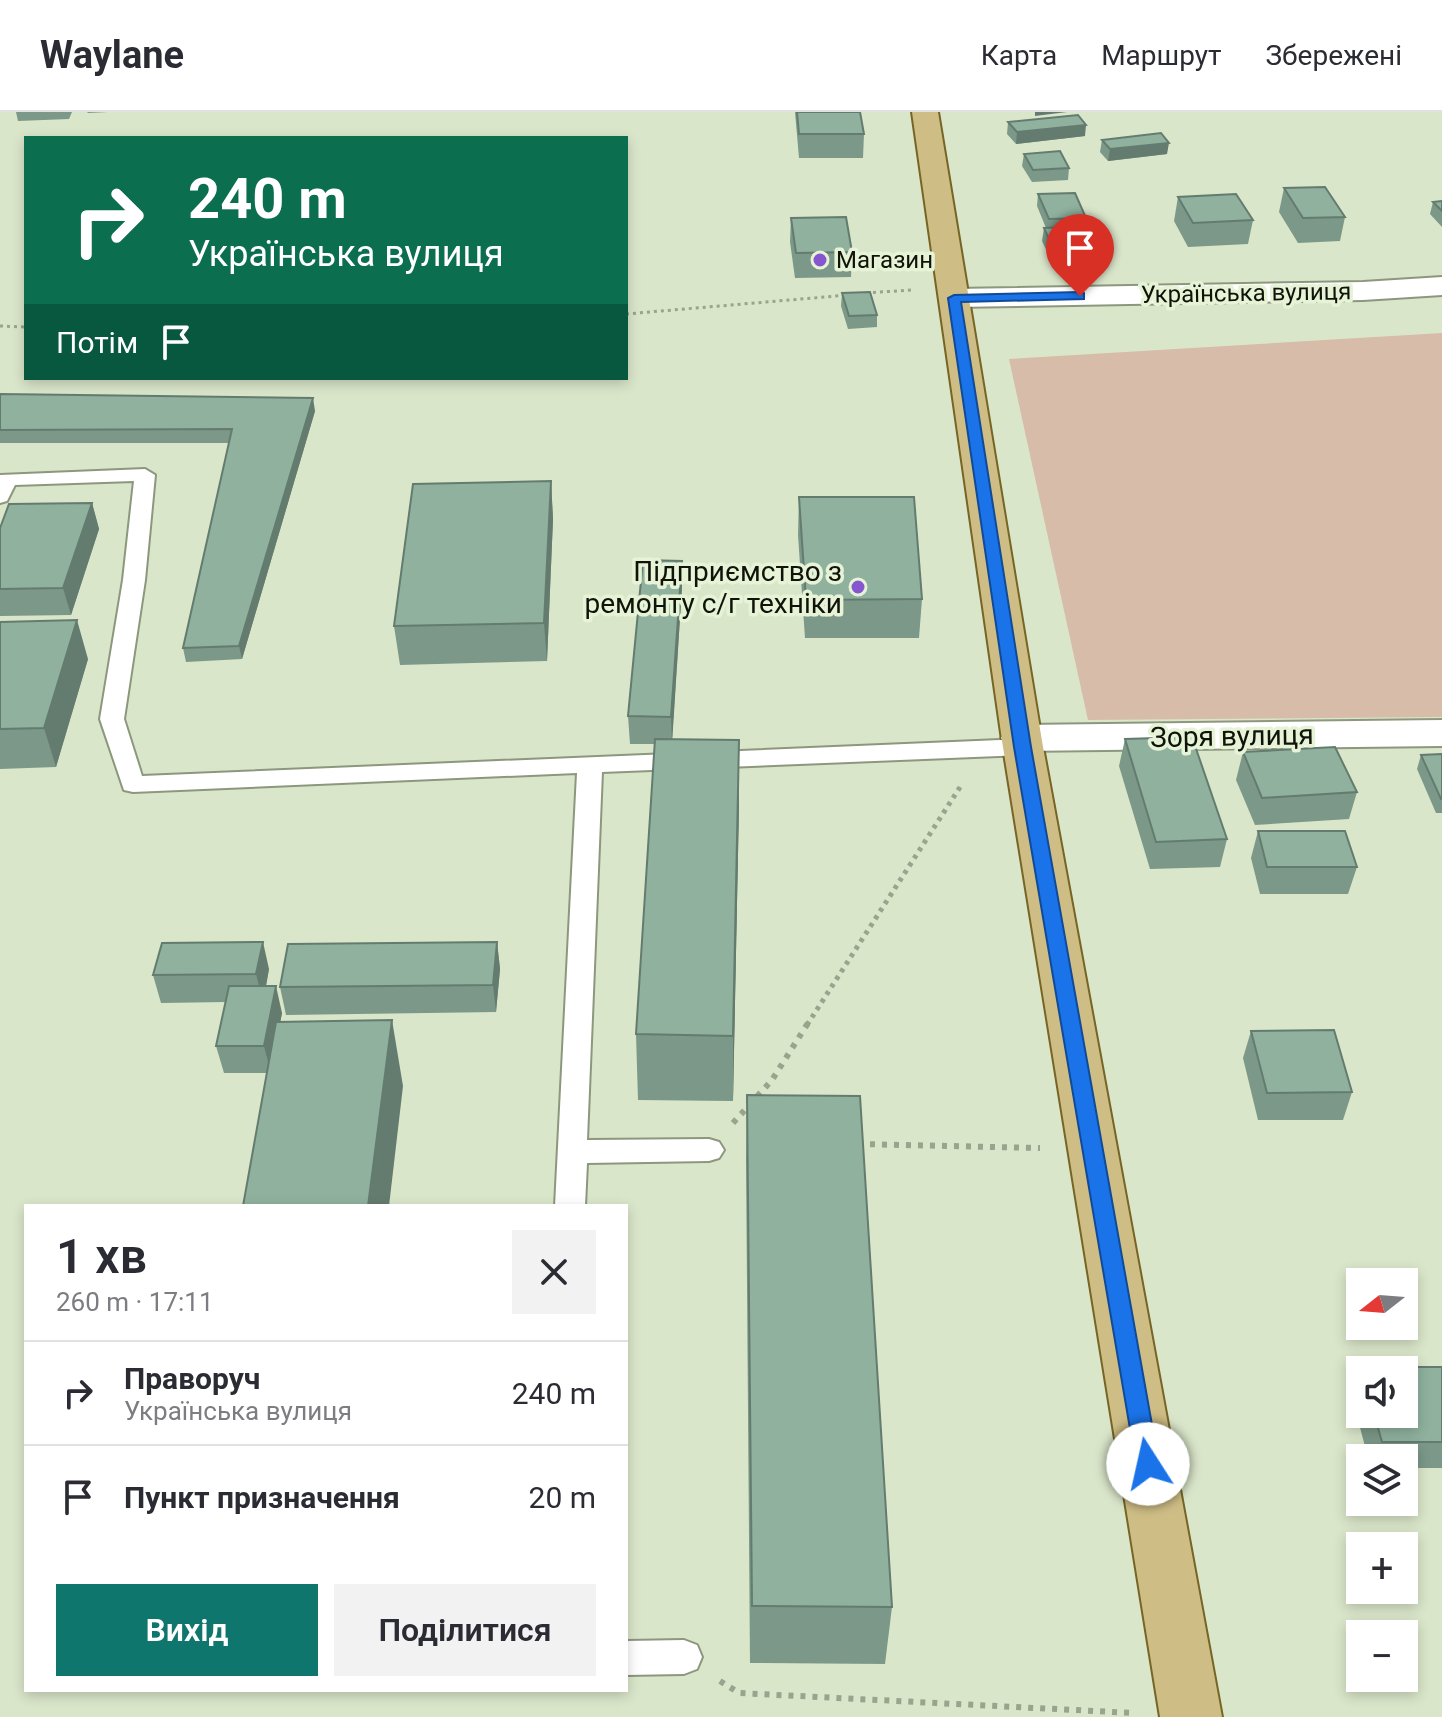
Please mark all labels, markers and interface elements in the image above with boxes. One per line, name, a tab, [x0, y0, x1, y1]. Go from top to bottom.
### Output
text: Waylane	[40, 33, 184, 77]
text: Карта	[981, 39, 1057, 72]
text: Маршрут	[1101, 39, 1221, 72]
text: Збережені	[1265, 39, 1402, 72]
text: 240 m	[188, 166, 347, 232]
icon: right	[56, 168, 160, 272]
pin	[1046, 214, 1114, 296]
icon: arrive	[1058, 226, 1102, 270]
text: Українська вулиця	[188, 233, 504, 275]
place label: Магазин	[836, 246, 933, 274]
marker: Магазин	[811, 251, 829, 269]
street label: Українська вулиця	[1141, 277, 1351, 309]
icon: arrive	[154, 320, 198, 364]
text: Потім	[56, 325, 138, 360]
place label: Підприємство з ремонту с/г техніки	[584, 555, 842, 620]
marker: Підприємство з ремонту с/г техніки	[849, 578, 867, 596]
street label: Зоря вулиця	[1150, 718, 1314, 754]
text: 1 хв	[56, 1228, 147, 1285]
button: close	[512, 1230, 596, 1314]
north arrow	[1346, 1268, 1418, 1340]
map controls	[1346, 1268, 1418, 1692]
text: 260 m · 17:11	[56, 1287, 214, 1317]
button: sound	[1346, 1356, 1418, 1428]
text: Праворуч	[124, 1361, 260, 1396]
icon: right	[56, 1371, 100, 1415]
text: 240 m	[512, 1376, 596, 1411]
text: Українська вулиця	[124, 1396, 352, 1426]
position arrow	[1106, 1422, 1190, 1506]
button: layers	[1346, 1444, 1418, 1516]
icon: arrive	[56, 1475, 100, 1519]
text: Пункт призначення	[124, 1480, 400, 1515]
text: 20 m	[529, 1480, 596, 1515]
button: +	[1346, 1532, 1418, 1604]
button: Вихід	[56, 1584, 318, 1676]
button: Поділитися	[334, 1584, 596, 1676]
button: −	[1346, 1620, 1418, 1692]

